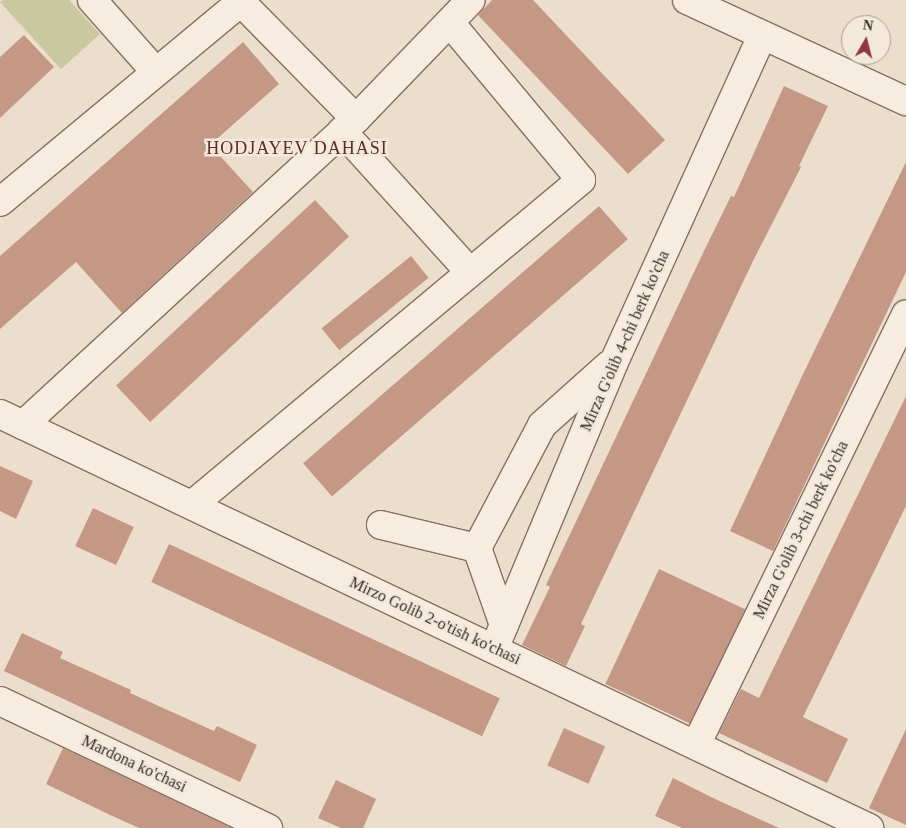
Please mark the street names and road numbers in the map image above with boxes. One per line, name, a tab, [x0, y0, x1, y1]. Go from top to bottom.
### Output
street label: Mirza G'olib 4-chi berk ko'cha	[576, 248, 674, 434]
street label: Mirza G'olib 3-chi berk ko'cha	[749, 438, 853, 622]
street label: Mirzo Golib 2-o'tish ko'chasi	[346, 573, 524, 669]
street label: Mardona ko'chasi	[79, 731, 189, 797]

